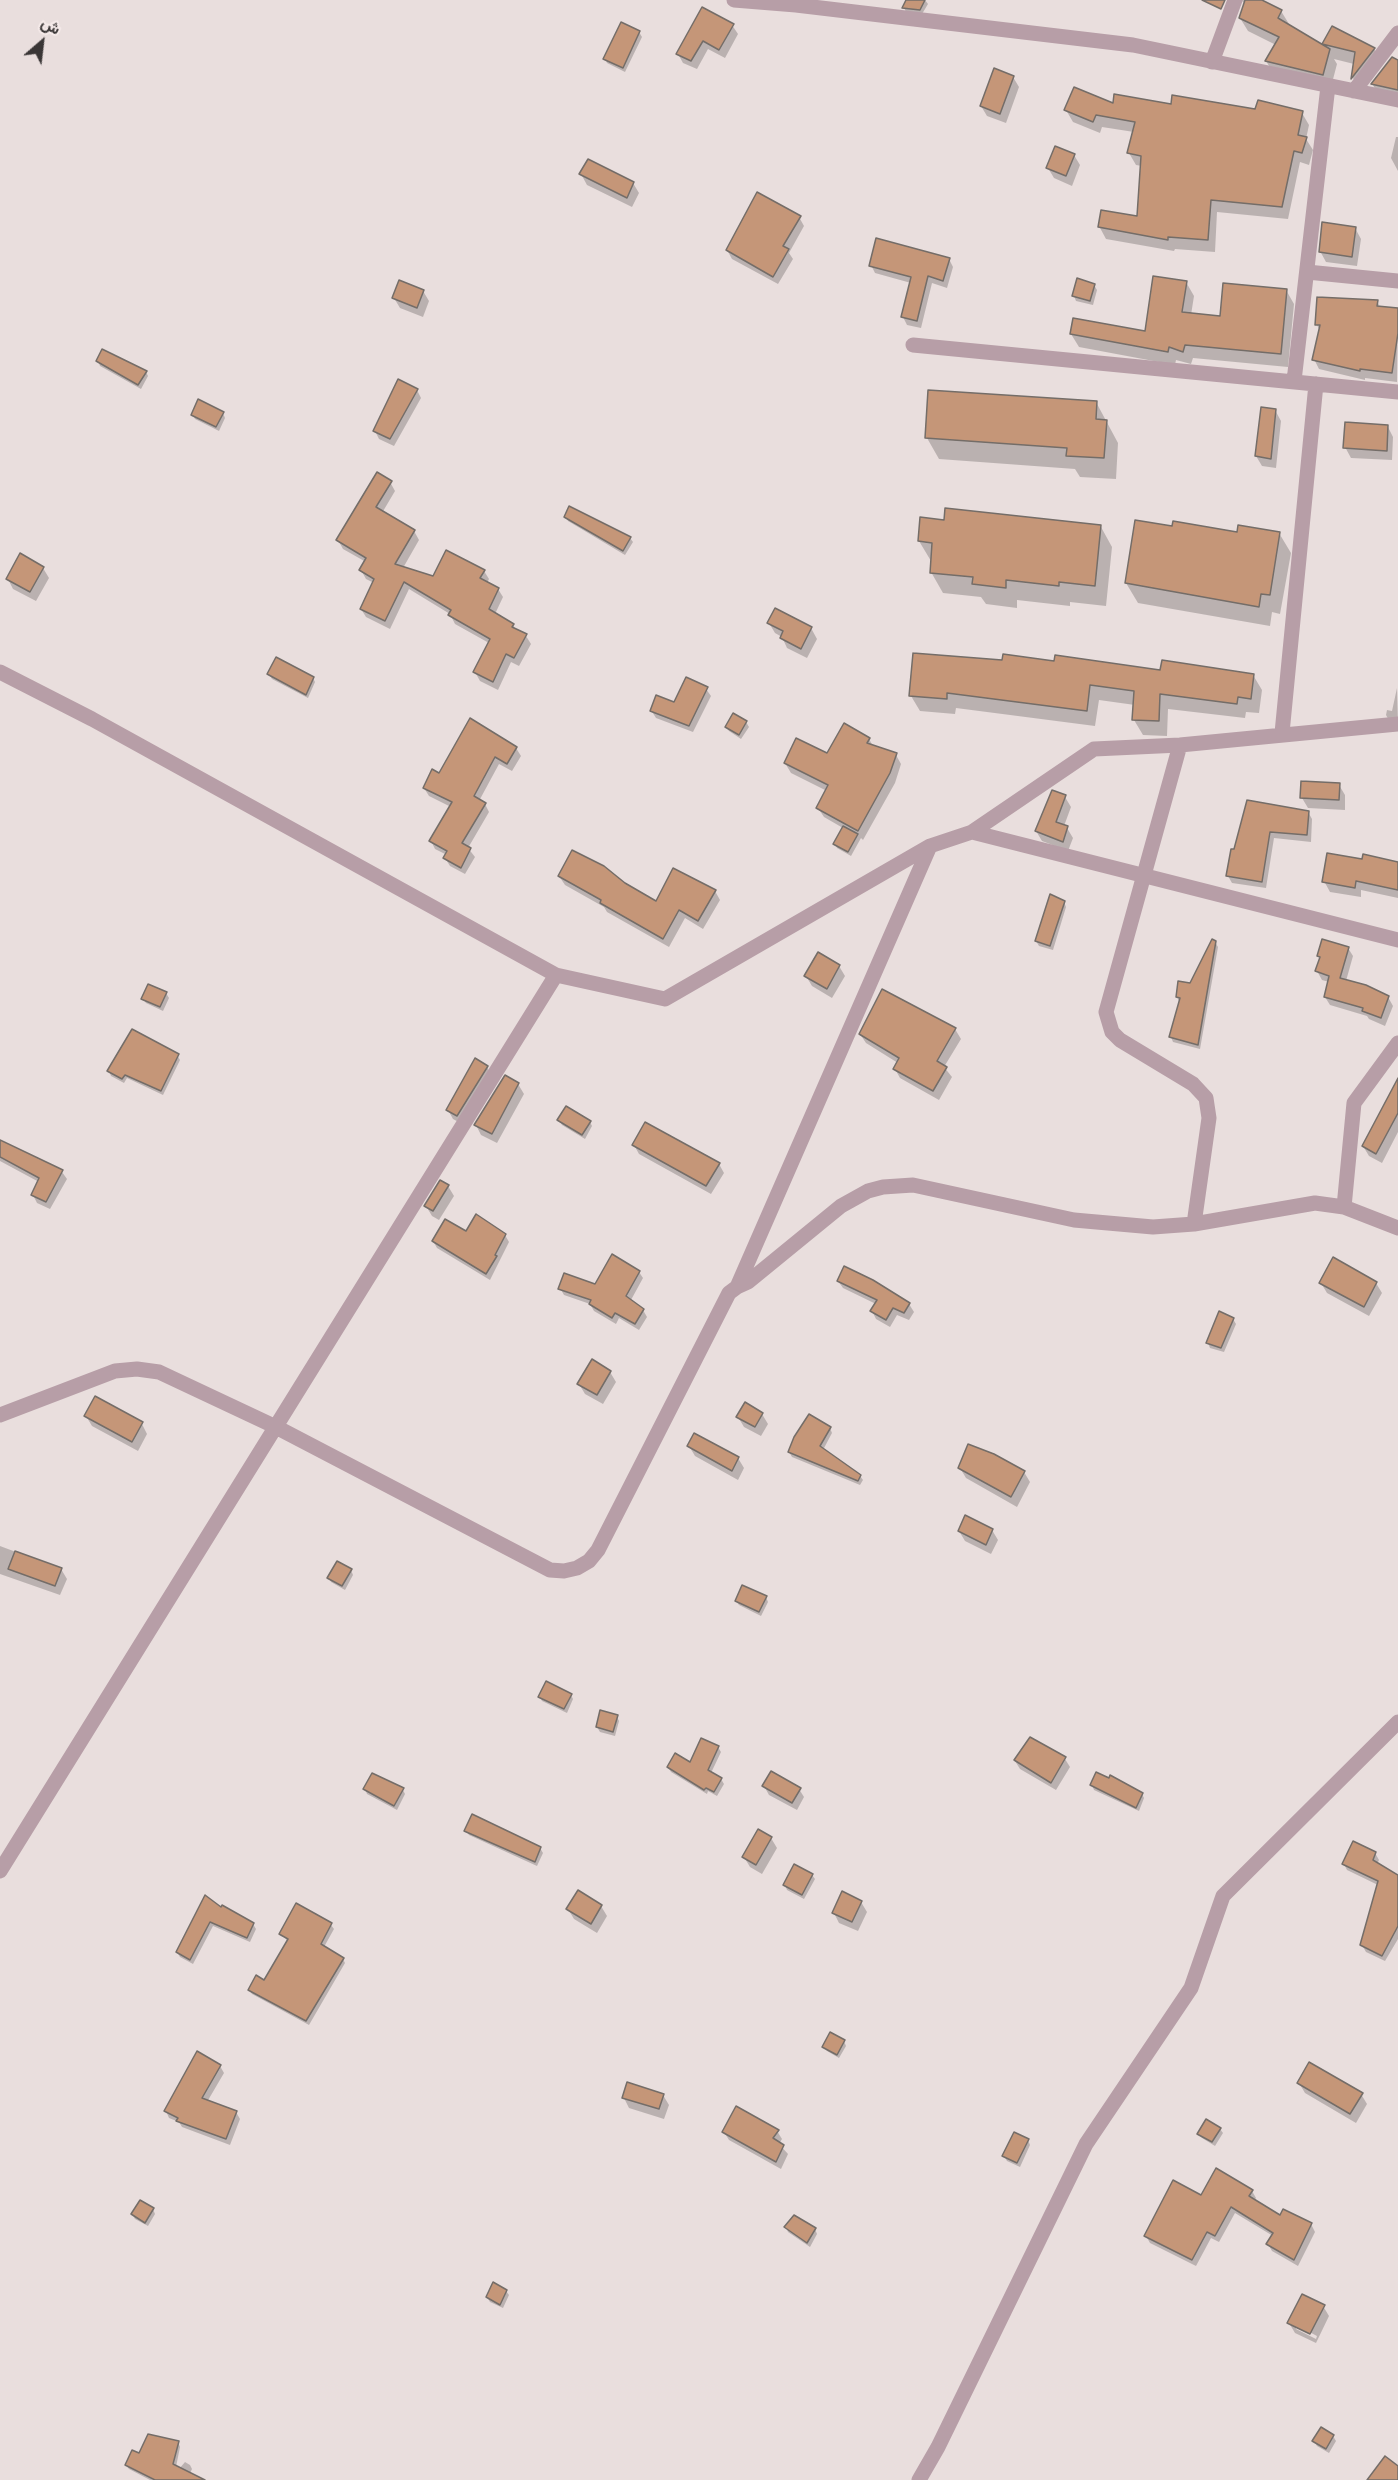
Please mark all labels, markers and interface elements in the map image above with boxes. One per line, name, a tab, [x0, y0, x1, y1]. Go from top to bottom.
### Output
north arrow	[12, 12, 72, 72]
text: ش	[38, 13, 64, 39]

